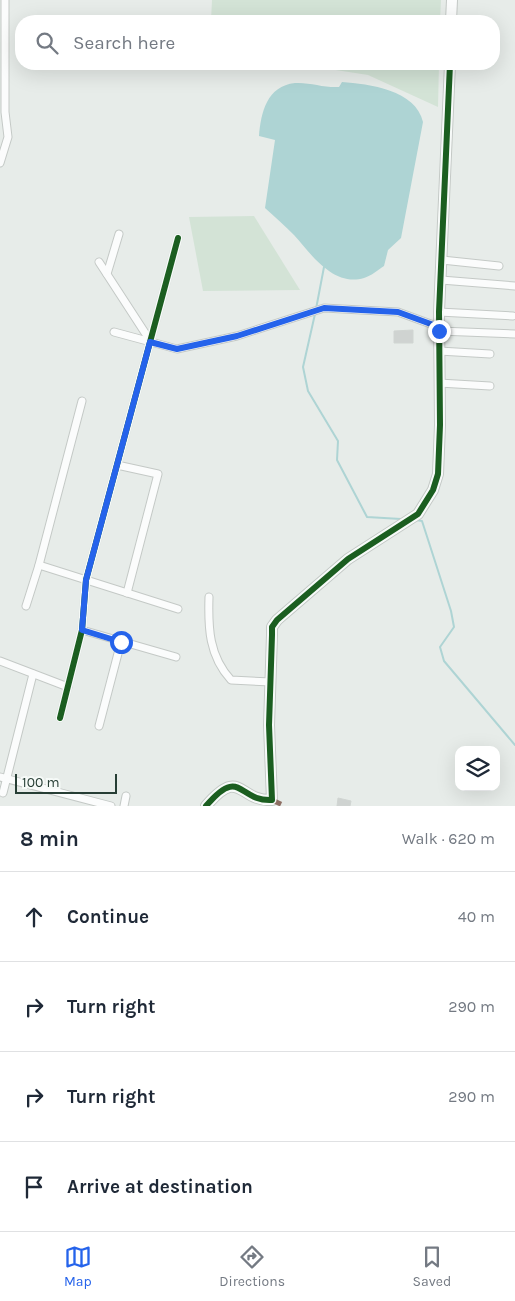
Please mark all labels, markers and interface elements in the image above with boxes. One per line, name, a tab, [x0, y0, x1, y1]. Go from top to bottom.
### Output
search box	[15, 15, 500, 70]
icon: search	[33, 29, 61, 57]
text: Search here	[73, 32, 175, 54]
route end	[428, 320, 451, 343]
route start	[110, 631, 133, 654]
map controls	[455, 746, 500, 791]
button: layers	[455, 746, 500, 791]
scale bar	[15, 771, 118, 794]
text: 100 m	[22, 774, 60, 791]
text: 8 min	[20, 827, 79, 851]
text: Walk · 620 m	[402, 829, 495, 848]
icon: ahead	[20, 903, 48, 931]
text: Continue	[67, 906, 149, 928]
text: 40 m	[458, 907, 495, 926]
icon: right	[20, 993, 48, 1021]
text: Turn right	[67, 996, 156, 1018]
text: 290 m	[448, 997, 495, 1016]
icon: right	[20, 1083, 48, 1111]
text: Turn right	[67, 1086, 156, 1108]
text: 290 m	[448, 1087, 495, 1106]
icon: arrive	[20, 1173, 48, 1201]
text: Arrive at destination	[67, 1176, 253, 1198]
tab: Map	[64, 1243, 92, 1290]
tab: Directions	[219, 1243, 285, 1290]
tab: Saved	[413, 1243, 451, 1290]

